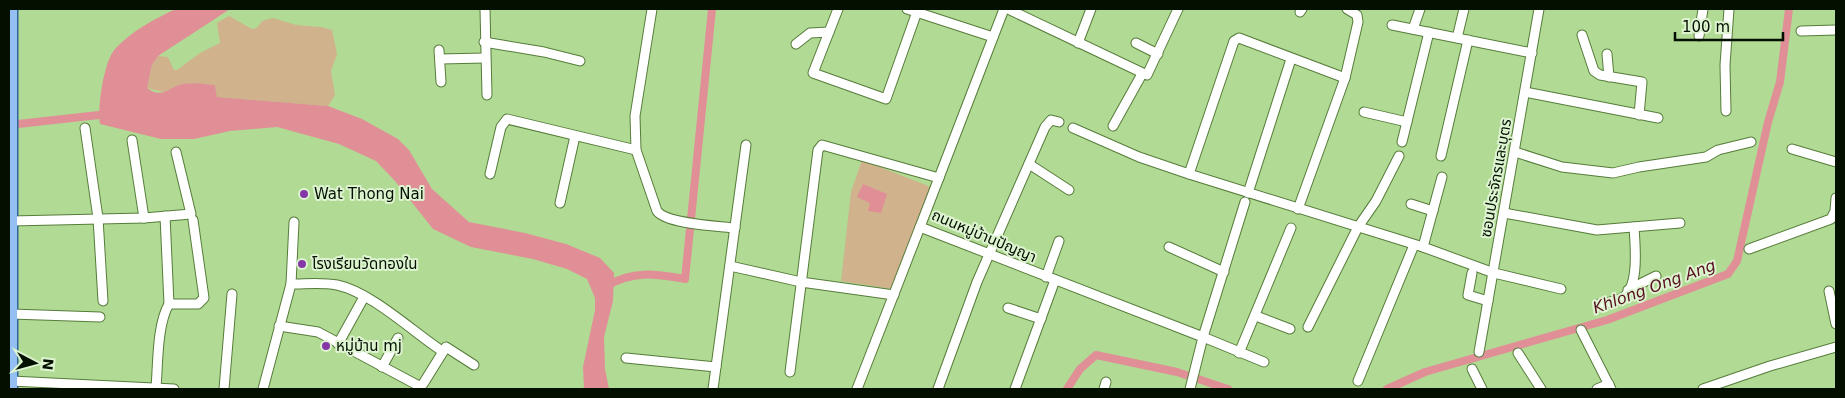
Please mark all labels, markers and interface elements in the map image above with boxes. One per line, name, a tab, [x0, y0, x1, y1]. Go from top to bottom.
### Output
scale bar	[1675, 10, 1782, 42]
text: 100 m	[1682, 18, 1730, 36]
street label: ซอนประจักรและบุตร	[1477, 117, 1515, 239]
place label: Wat Thong Nai	[314, 185, 424, 203]
marker: Wat Thong Nai	[298, 188, 310, 200]
street label: ถนนหมู่บ้านปัญญา	[929, 206, 1039, 266]
place label: โรงเรียนวัดทองใน	[312, 255, 417, 273]
water label: Khlong Ong Ang	[1590, 255, 1718, 318]
marker: โรงเรียนวัดทองใน	[296, 258, 308, 270]
place label: หมู่บ้าน mj	[336, 337, 402, 355]
north arrow	[10, 338, 60, 388]
marker: หมู่บ้าน mj	[320, 340, 332, 352]
text: N	[39, 358, 56, 371]

